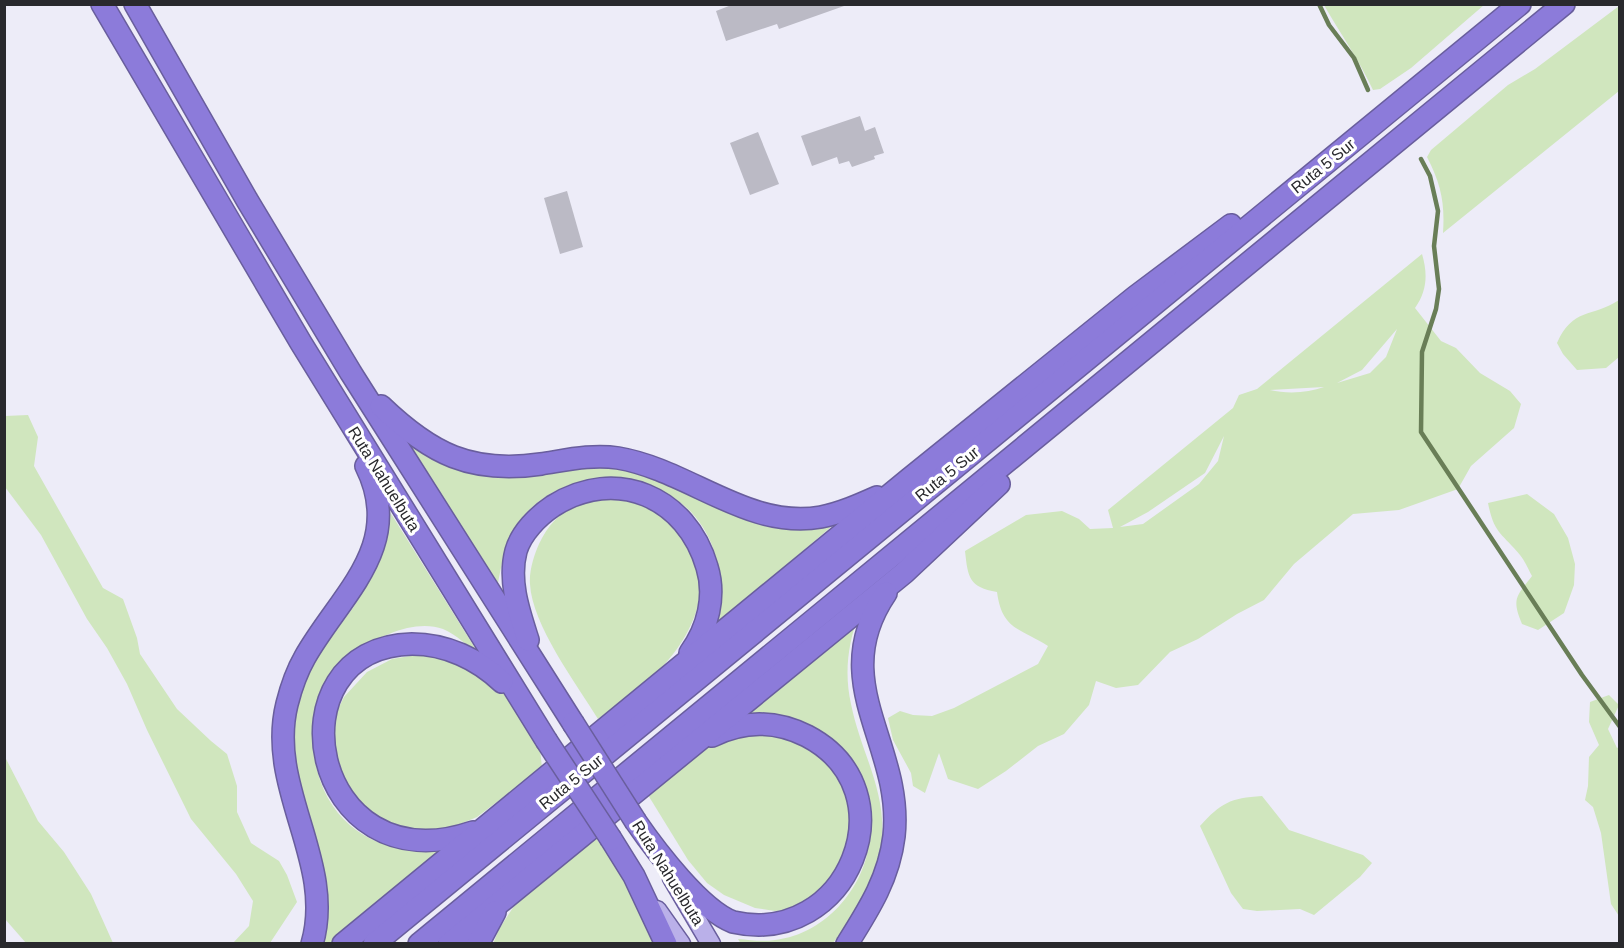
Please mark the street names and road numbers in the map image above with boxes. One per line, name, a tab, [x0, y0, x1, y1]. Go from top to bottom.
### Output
street label: Ruta 5 Sur	[1288, 135, 1359, 197]
street label: Ruta Nahuelbuta	[345, 424, 423, 535]
street label: Ruta 5 Sur	[912, 443, 983, 505]
street label: Ruta 5 Sur	[536, 751, 607, 813]
street label: Ruta Nahuelbuta	[629, 818, 707, 929]

